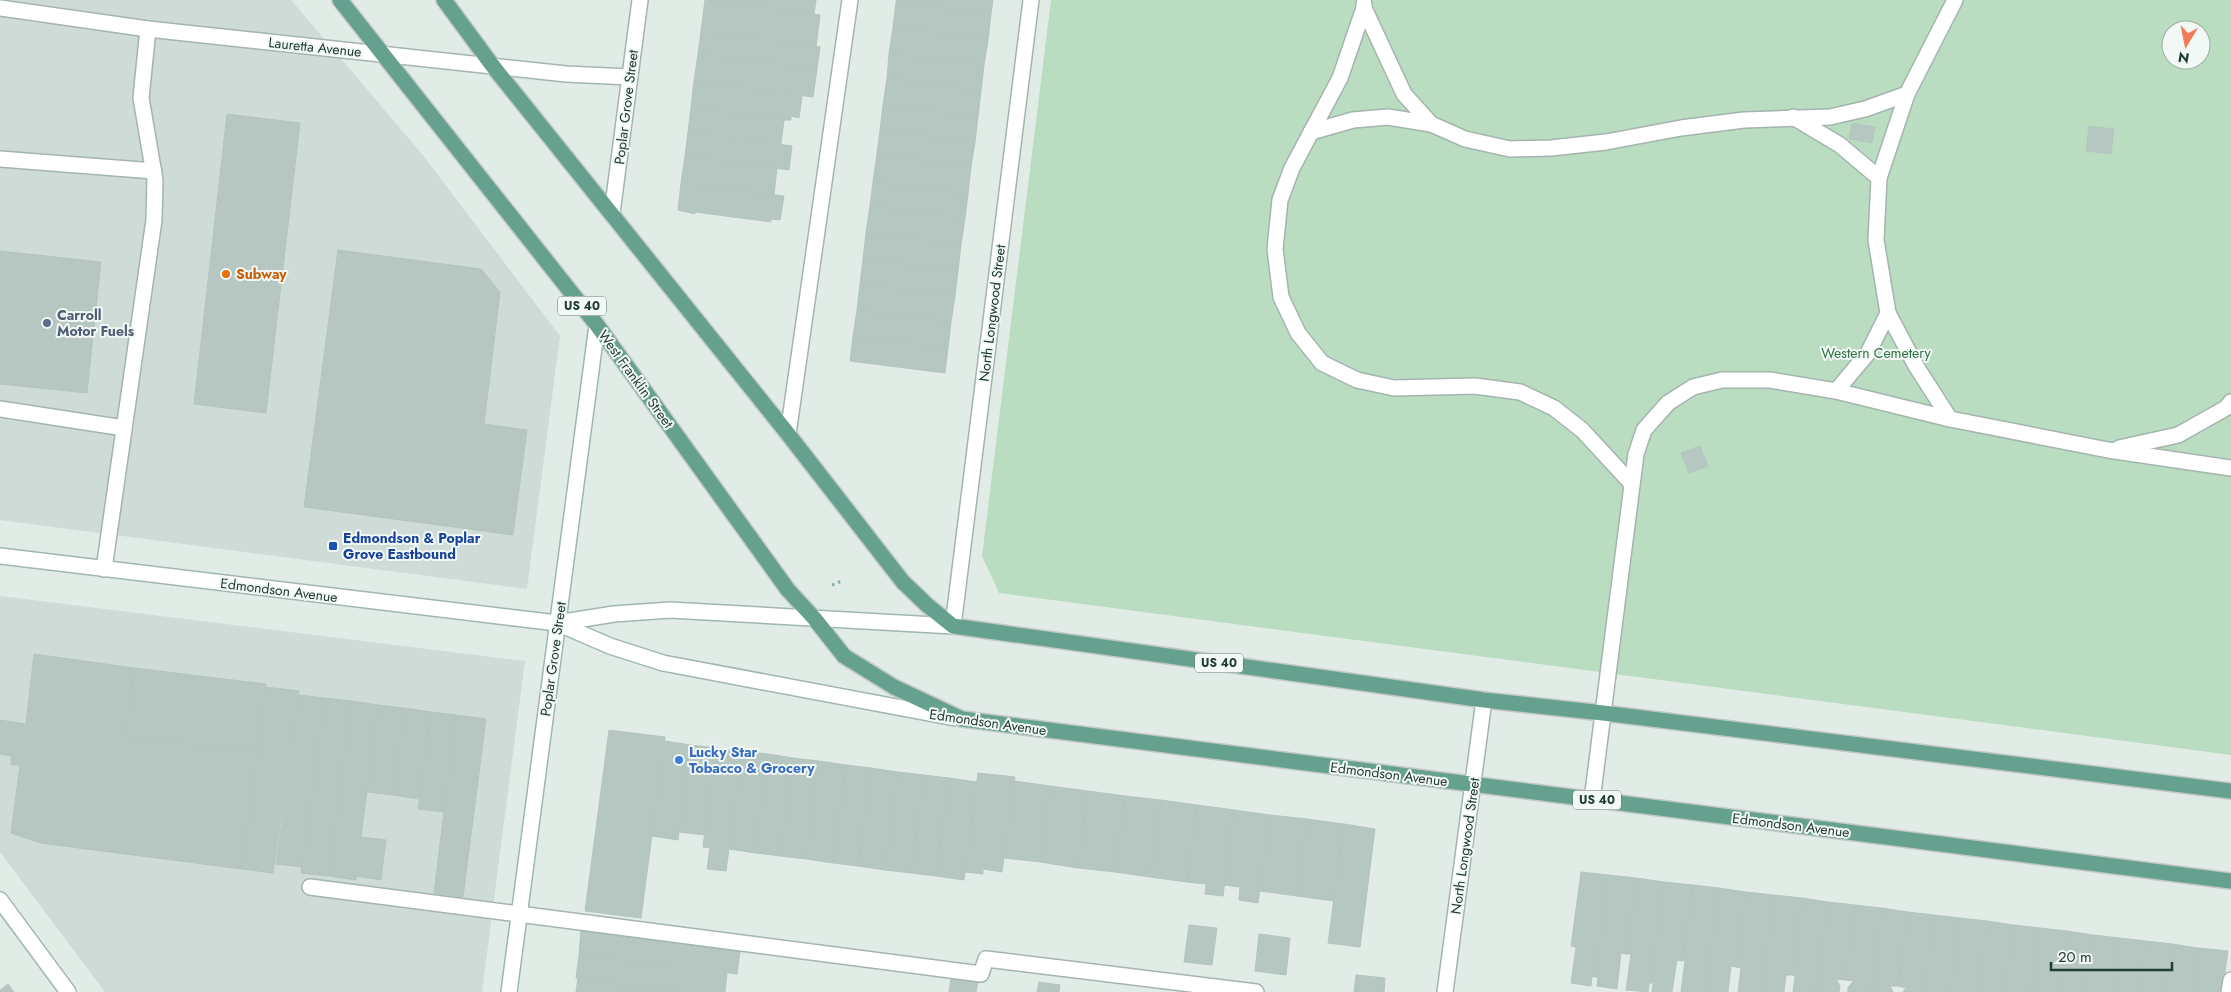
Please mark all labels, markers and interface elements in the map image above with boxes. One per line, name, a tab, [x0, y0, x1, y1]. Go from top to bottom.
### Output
north arrow	[2161, 20, 2211, 70]
street label: Lauretta Avenue	[267, 32, 363, 62]
text: N	[2177, 47, 2191, 69]
street label: Poplar Grove Street	[609, 48, 643, 166]
street label: North Longwood Street	[974, 243, 1010, 383]
place label: Subway	[236, 264, 287, 284]
marker: Subway	[220, 268, 232, 280]
road number: US 40	[558, 296, 606, 316]
place label: Carroll Motor Fuels	[57, 305, 135, 341]
marker: Carroll Motor Fuels	[41, 317, 53, 329]
street label: West Franklin Street	[594, 326, 679, 433]
park label: Western Cemetery	[1821, 343, 1932, 363]
place label: Edmondson & Poplar Grove Eastbound	[343, 528, 481, 564]
marker: Edmondson & Poplar Grove Eastbound	[327, 540, 339, 552]
street label: Edmondson Avenue	[219, 573, 339, 607]
street label: Poplar Grove Street	[535, 600, 571, 718]
road number: US 40	[1195, 654, 1243, 672]
street label: Edmondson Avenue	[928, 704, 1048, 740]
place label: Lucky Star Tobacco & Grocery	[689, 742, 815, 778]
marker: Lucky Star Tobacco & Grocery	[673, 754, 685, 766]
street label: Edmondson Avenue	[1329, 757, 1449, 791]
street label: North Longwood Street	[1446, 776, 1485, 916]
road number: US 40	[1573, 790, 1621, 810]
street label: Edmondson Avenue	[1731, 808, 1851, 842]
scale bar	[2051, 940, 2172, 972]
text: 20 m	[2058, 946, 2092, 968]

